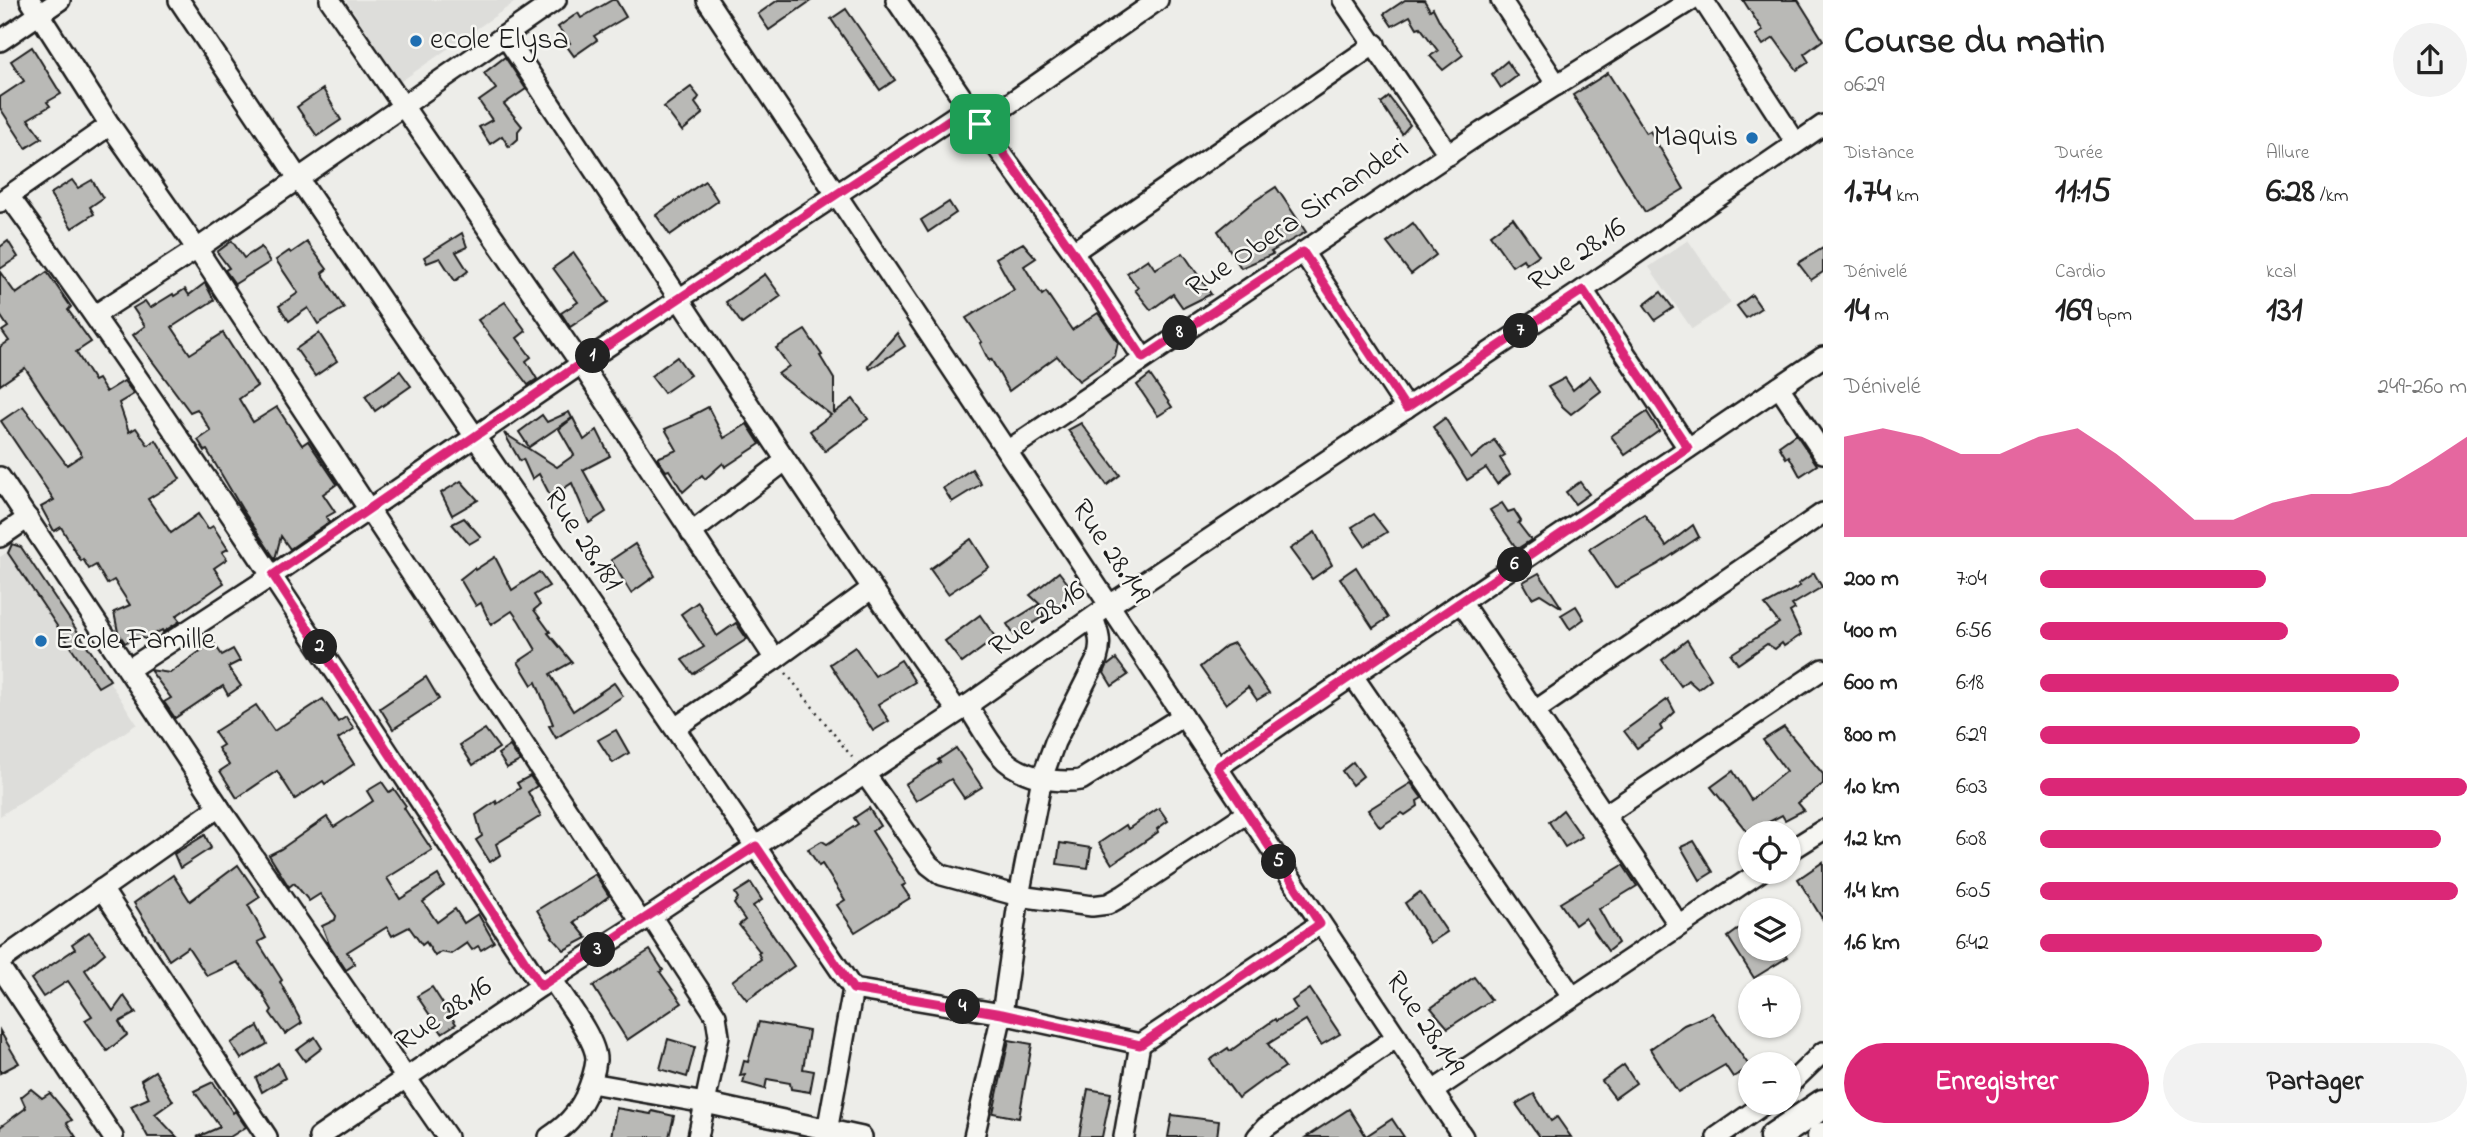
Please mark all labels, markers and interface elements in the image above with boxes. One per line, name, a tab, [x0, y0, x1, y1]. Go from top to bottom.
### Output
text: Course du matin	[1844, 15, 2105, 71]
place label: ecole Elysa	[430, 19, 569, 63]
button: share	[2393, 23, 2467, 97]
marker: ecole Elysa	[408, 33, 424, 49]
text: 06:29	[1844, 69, 1884, 102]
pin	[950, 94, 1010, 154]
icon: arrive	[961, 105, 999, 143]
place label: Maquis	[1653, 116, 1738, 160]
street label: Rue Obera Simanderi	[1178, 128, 1418, 310]
marker: Maquis	[1744, 130, 1760, 146]
text: Distance	[1844, 140, 1914, 167]
text: Durée	[2055, 140, 2103, 167]
text: Allure	[2266, 140, 2309, 167]
text: 1.74	[1844, 167, 1891, 218]
text: 11:15	[2055, 167, 2111, 218]
text: 6:28	[2266, 167, 2315, 218]
text: km	[1891, 183, 1919, 210]
text: /km	[2315, 183, 2349, 210]
street label: Rue 28.16	[1520, 207, 1636, 305]
text: Dénivelé	[1844, 259, 1907, 286]
text: Cardio	[2055, 259, 2106, 286]
text: kcal	[2266, 259, 2296, 286]
text: 14	[1844, 286, 1870, 337]
text: 169	[2055, 286, 2092, 337]
text: 131	[2266, 286, 2303, 337]
text: m	[1870, 302, 1889, 329]
text: bpm	[2092, 302, 2132, 329]
pin: 7	[1504, 314, 1538, 348]
pin: 8	[1162, 316, 1198, 350]
text: 7	[1517, 317, 1524, 344]
text: 8	[1176, 319, 1183, 346]
pin: 1	[576, 338, 610, 374]
text: 1	[589, 342, 596, 369]
text: Dénivelé	[1844, 371, 1921, 404]
text: 249–260 m	[2377, 371, 2467, 404]
street label: Rue 28.181	[531, 479, 633, 601]
street label: Rue 28.149	[1059, 491, 1161, 613]
pin: 6	[1498, 548, 1532, 582]
text: 6	[1510, 551, 1519, 578]
text: 200 m	[1844, 563, 1899, 596]
text: 7:04	[1956, 563, 1987, 596]
street label: Rue 28.16	[980, 571, 1096, 669]
text: 400 m	[1844, 615, 1897, 648]
text: 6:56	[1956, 615, 1991, 648]
place label: Ecole Famille	[55, 619, 216, 663]
pin: 2	[302, 630, 338, 664]
marker: Ecole Famille	[33, 633, 49, 649]
text: 2	[315, 633, 324, 660]
text: 600 m	[1844, 667, 1898, 700]
text: 6:18	[1956, 667, 1984, 700]
text: 800 m	[1844, 719, 1896, 752]
text: 6:29	[1956, 719, 1986, 752]
text: 1.0 km	[1844, 771, 1900, 804]
text: 6:03	[1956, 771, 1988, 804]
map controls	[1738, 821, 1801, 1115]
button: locate	[1738, 821, 1801, 884]
text: 1.2 km	[1844, 823, 1901, 856]
text: 6:08	[1956, 823, 1987, 856]
pin: 5	[1262, 844, 1296, 880]
text: 5	[1273, 848, 1284, 875]
text: 1.4 km	[1844, 875, 1899, 908]
text: 6:05	[1956, 875, 1991, 908]
button: layers	[1738, 898, 1801, 961]
text: 1.6 km	[1844, 927, 1900, 960]
text: 6:42	[1956, 927, 1989, 960]
pin: 3	[580, 932, 616, 968]
text: 3	[594, 936, 601, 963]
street label: Rue 28.149	[1373, 963, 1475, 1085]
street label: Rue 28.16	[386, 966, 502, 1064]
button: +	[1738, 975, 1801, 1038]
pin: 4	[946, 990, 981, 1024]
text: 4	[959, 993, 966, 1020]
button: Enregistrer	[1844, 1043, 2149, 1123]
button: Partager	[2163, 1043, 2467, 1123]
button: −	[1738, 1052, 1801, 1115]

